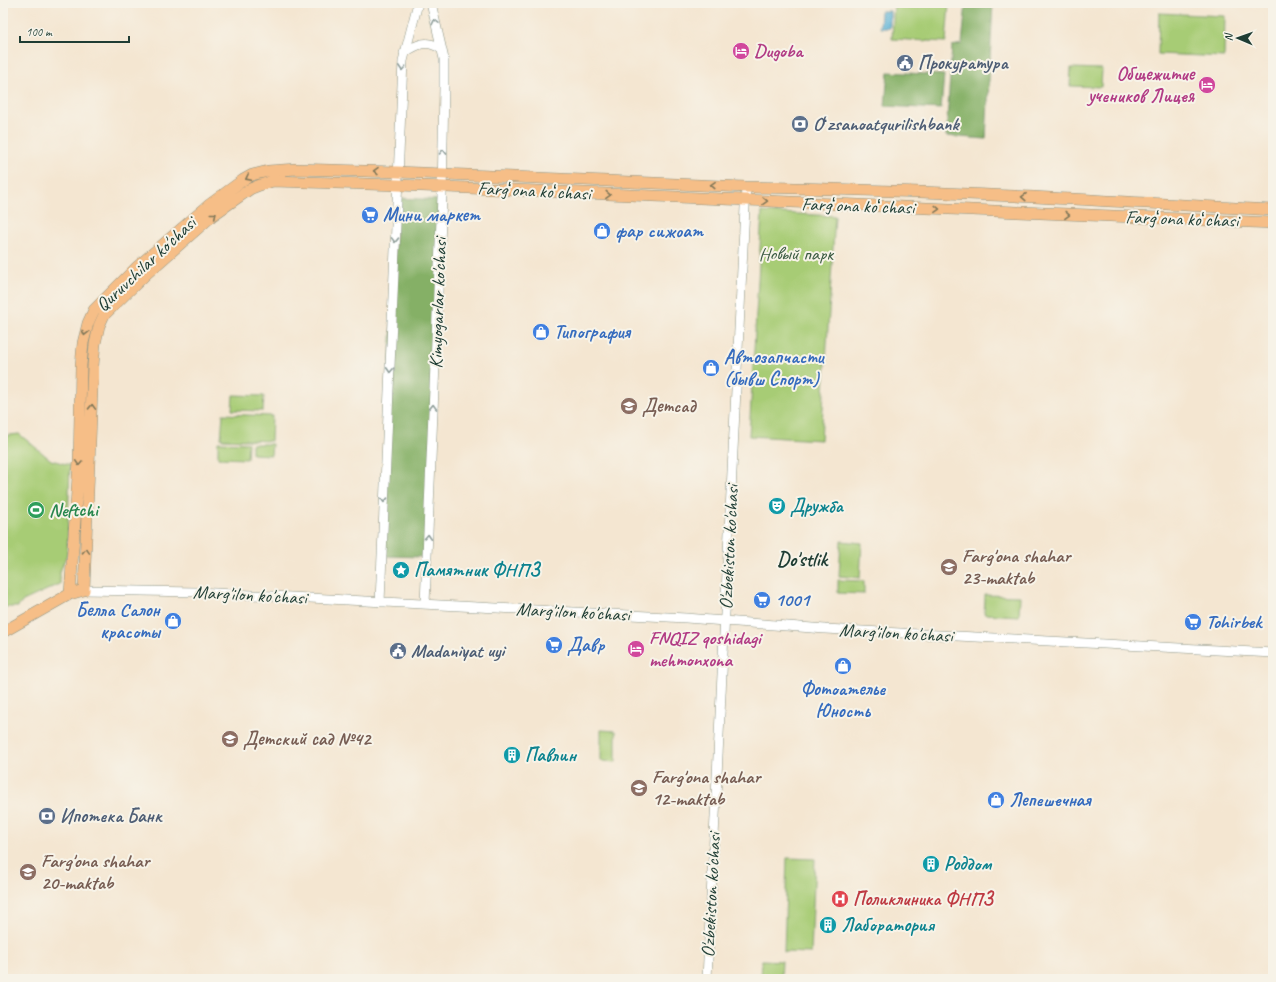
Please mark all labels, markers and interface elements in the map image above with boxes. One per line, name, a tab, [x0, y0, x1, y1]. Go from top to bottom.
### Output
scale bar	[20, 18, 129, 44]
north arrow	[1218, 18, 1258, 58]
one-way arrow	[432, 19, 440, 26]
text: 100 m	[26, 24, 53, 40]
text: N	[1221, 32, 1235, 41]
place label: Dugoba	[754, 39, 804, 63]
hotel icon: Dugoba	[731, 41, 751, 61]
place label: Прокуратура	[918, 51, 1009, 75]
public building icon: Прокуратура	[895, 53, 915, 73]
place label: Общежитие учеников Лицея	[1086, 62, 1196, 108]
one-way arrow	[398, 65, 407, 71]
hotel icon: Общежитие учеников Лицея	[1197, 75, 1217, 95]
place label: Oʻzsanoatqurilishbank	[813, 112, 961, 136]
bank icon: Oʻzsanoatqurilishbank	[790, 114, 810, 134]
one-way arrow	[439, 149, 448, 155]
one-way arrow	[373, 167, 379, 176]
one-way arrow	[244, 173, 252, 181]
street label: Fargʻona koʻchasi	[477, 176, 594, 206]
one-way arrow	[710, 181, 716, 190]
one-way arrow	[605, 190, 611, 199]
street label: Fargʻona koʻchasi	[801, 192, 917, 220]
one-way arrow	[1021, 193, 1027, 202]
one-way arrow	[762, 197, 768, 206]
place label: Мини маркет	[383, 203, 482, 227]
supermarket icon: Мини маркет	[360, 205, 380, 225]
one-way arrow	[934, 205, 940, 213]
street label: Fargʻona koʻchasi	[1125, 205, 1241, 233]
street label: Quruvchilar ko'chasi	[91, 210, 203, 317]
one-way arrow	[1064, 211, 1070, 219]
one-way arrow	[209, 213, 216, 220]
place label: фар сижоат	[615, 219, 705, 243]
shop icon: фар сижоат	[592, 221, 612, 241]
street label: Kimyogarlar ko'chasi	[424, 235, 452, 369]
one-way arrow	[391, 237, 400, 243]
park label: Новый парк	[759, 242, 834, 266]
place label: Типография	[554, 320, 632, 344]
shop icon: Типография	[531, 322, 551, 342]
one-way arrow	[82, 330, 90, 337]
place label: Автозапчасти (бывш Спорт)	[724, 345, 825, 391]
shop icon: Автозапчасти (бывш Спорт)	[701, 358, 721, 378]
one-way arrow	[386, 367, 394, 373]
place label: Детсад	[642, 394, 697, 418]
school or university icon: Детсад	[619, 396, 639, 416]
one-way arrow	[87, 404, 96, 410]
one-way arrow	[429, 404, 438, 410]
one-way arrow	[74, 460, 83, 466]
street label: O'zbekiston ko'chasi	[714, 482, 744, 610]
place label: Дружба	[790, 494, 845, 518]
theatre icon: Дружба	[767, 496, 787, 516]
one-way arrow	[380, 497, 389, 503]
place label: Neftchi	[49, 498, 100, 522]
sports icon: Neftchi	[26, 500, 46, 520]
one-way arrow	[424, 534, 433, 540]
place label: Farg'ona shahar 23-maktab	[962, 544, 1073, 590]
district label: Do'stlik	[777, 547, 830, 572]
one-way arrow	[82, 548, 90, 554]
school or university icon: Farg'ona shahar 23-maktab	[939, 557, 959, 577]
place label: Памятник ФНПЗ	[414, 558, 542, 582]
place icon: Памятник ФНПЗ	[391, 560, 411, 580]
street label: Marg'ilon ko'chasi	[192, 580, 310, 610]
place label: 1001	[775, 588, 812, 612]
supermarket icon: 1001	[752, 590, 772, 610]
street label: Marg'ilon ko'chasi	[515, 597, 633, 627]
place label: Белла Салон красоты	[76, 598, 162, 644]
place label: Tohirbek	[1206, 610, 1263, 634]
shop icon: Белла Салон красоты	[163, 611, 183, 631]
supermarket icon: Tohirbek	[1183, 612, 1203, 632]
street label: Marg'ilon ko'chasi	[838, 618, 956, 648]
place label: FNQIZ qoshidagi mehmonxona	[649, 626, 763, 672]
place label: Давр	[567, 633, 605, 657]
supermarket icon: Давр	[544, 635, 564, 655]
place label: Madaniyat uyi	[411, 639, 507, 663]
hotel icon: FNQIZ qoshidagi mehmonxona	[626, 639, 646, 659]
public building icon: Madaniyat uyi	[388, 641, 408, 661]
shop icon: Фотоателье Юность	[833, 656, 853, 676]
place label: Фотоателье Юность	[801, 677, 886, 723]
place label: Детский сад №42	[243, 727, 373, 751]
school or university icon: Детский сад №42	[220, 729, 240, 749]
place label: Павлин	[525, 743, 578, 767]
building icon: Павлин	[502, 745, 522, 765]
place label: Farg'ona shahar 12-maktab	[652, 765, 763, 811]
school or university icon: Farg'ona shahar 12-maktab	[629, 778, 649, 798]
place label: Лепешечная	[1009, 788, 1092, 812]
shop icon: Лепешечная	[986, 790, 1006, 810]
place label: Ипотека Банк	[60, 804, 163, 828]
bank icon: Ипотека Банк	[37, 806, 57, 826]
street label: O'zbekiston ko'chasi	[696, 830, 726, 958]
place label: Farg'ona shahar 20-maktab	[41, 849, 152, 895]
place label: Роддом	[944, 852, 993, 876]
building icon: Роддом	[921, 854, 941, 874]
school or university icon: Farg'ona shahar 20-maktab	[18, 862, 38, 882]
place label: Поликлиника ФНПЗ	[853, 887, 995, 911]
hospital icon: Поликлиника ФНПЗ	[830, 889, 850, 909]
place label: Лаборатория	[841, 913, 936, 937]
building icon: Лаборатория	[818, 915, 838, 935]

